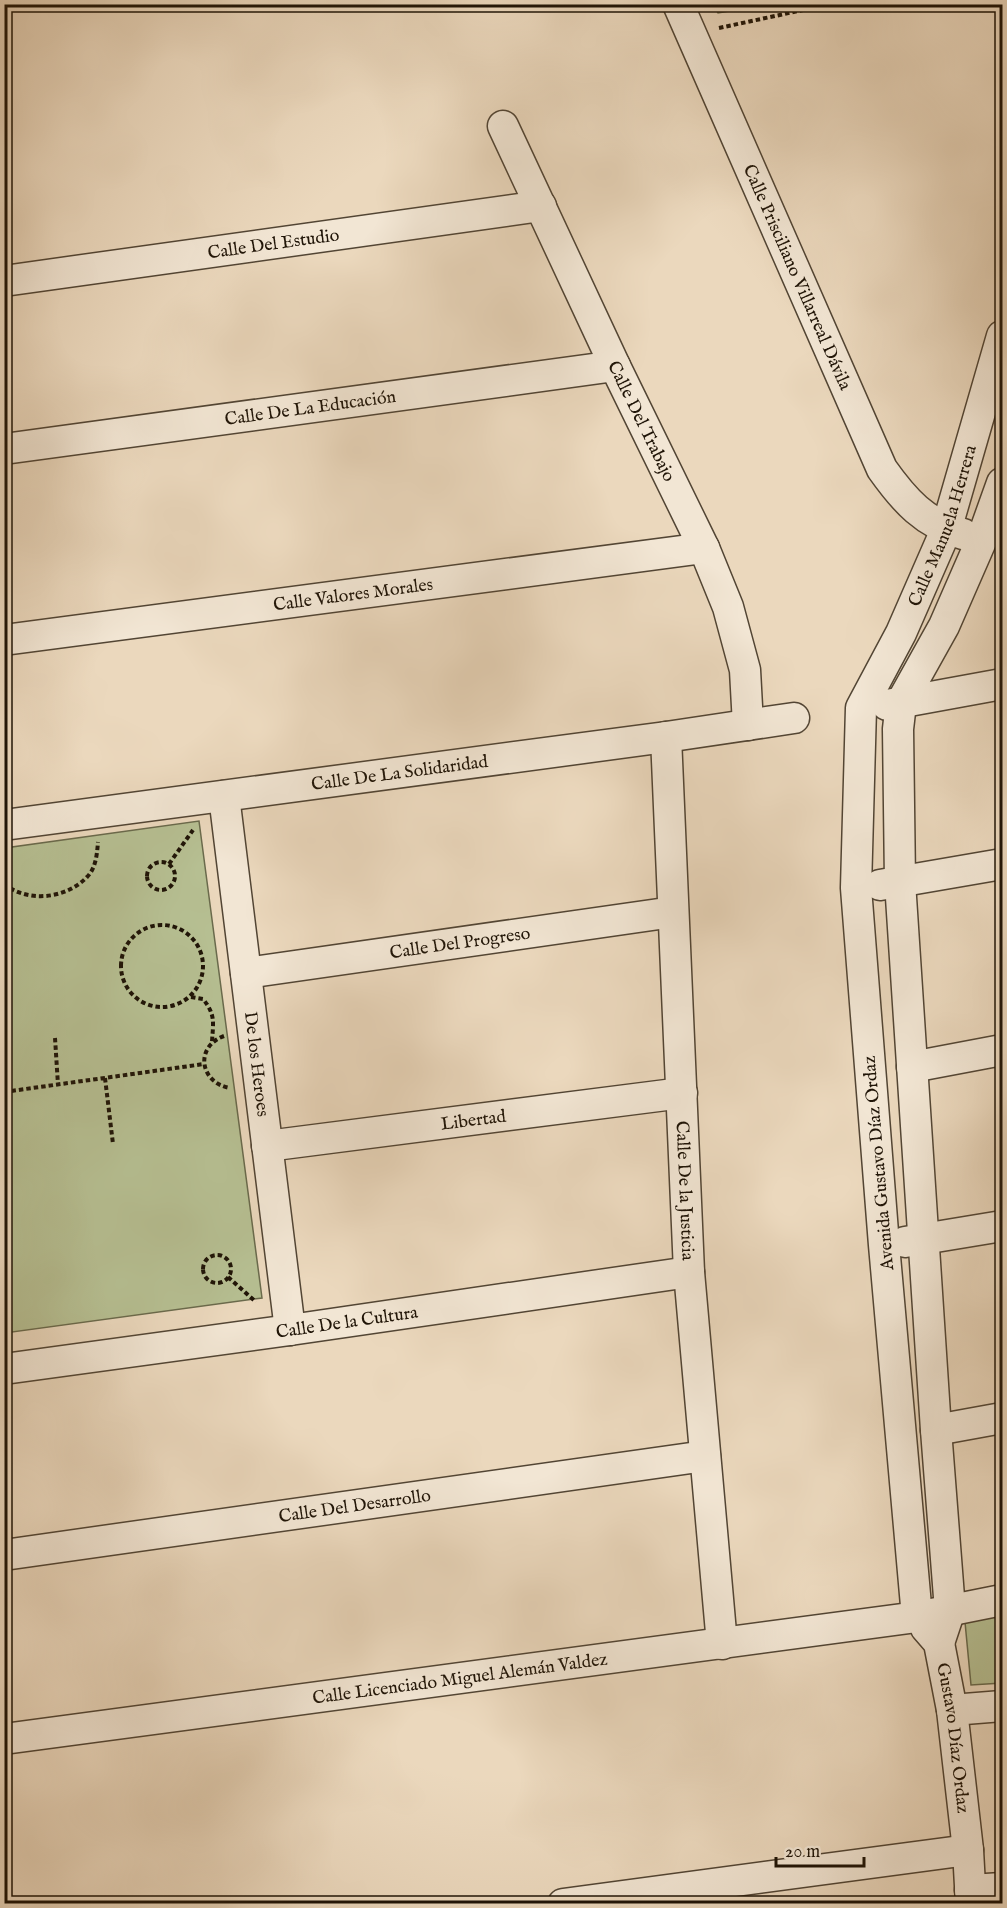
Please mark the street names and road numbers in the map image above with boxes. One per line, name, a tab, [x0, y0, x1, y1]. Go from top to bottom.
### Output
street label: Calle Prisciliano Villarreal Dávila	[737, 161, 856, 394]
street label: Calle Del Estudio	[206, 224, 341, 265]
street label: Calle Del Trabajo	[601, 357, 680, 486]
street label: Calle De La Educación	[223, 386, 398, 432]
street label: Calle Manuela Herrera	[904, 442, 983, 611]
street label: Calle Valores Morales	[272, 574, 434, 618]
street label: Calle De La Solidaridad	[310, 751, 490, 797]
street label: Calle Del Progreso	[388, 922, 532, 965]
street label: De los Heroes	[238, 1010, 274, 1118]
street label: Avenida Gustavo Díaz Ordaz	[859, 1055, 900, 1272]
street label: Libertad	[440, 1106, 508, 1137]
street label: Calle De la Justicia	[670, 1120, 699, 1261]
street label: Calle De la Cultura	[275, 1302, 420, 1345]
street label: Calle Del Desarrollo	[277, 1485, 433, 1529]
street label: Calle Licenciado Miguel Alemán Valdez	[311, 1648, 609, 1711]
street label: Gustavo Díaz Ordaz	[930, 1661, 974, 1815]

